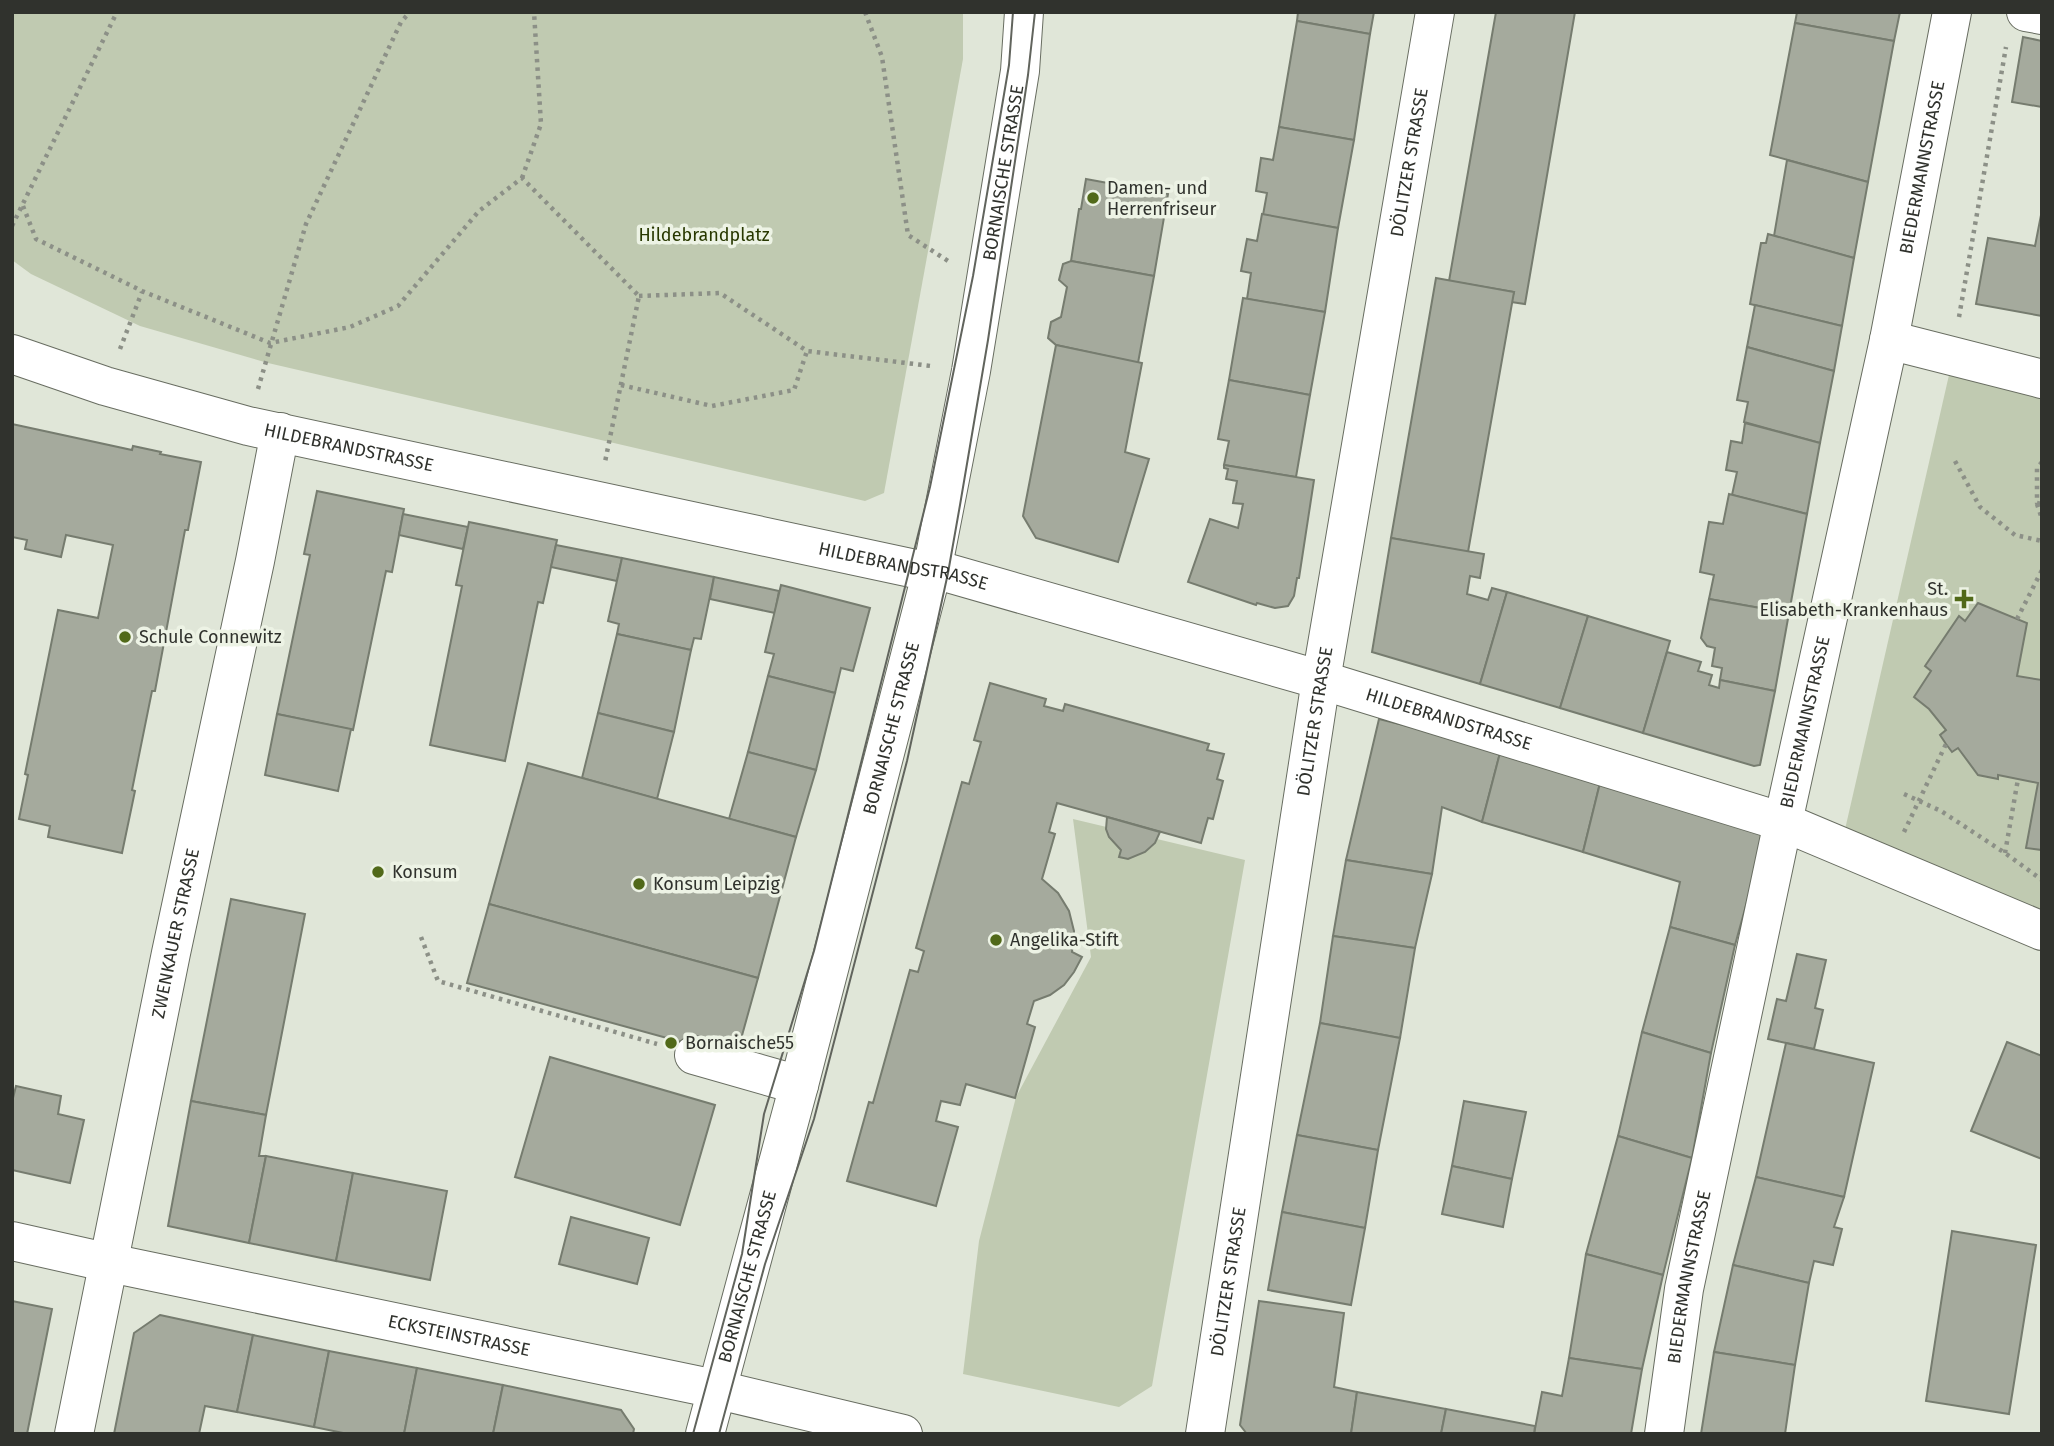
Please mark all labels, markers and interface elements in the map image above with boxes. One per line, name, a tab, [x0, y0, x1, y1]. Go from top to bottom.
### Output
street label: BIEDERMANNSTRASSE	[1895, 79, 1950, 256]
street label: BORNAISCHE STRASSE	[978, 83, 1029, 262]
street label: DÖLITZER STRASSE	[1386, 86, 1433, 239]
place label: Damen- und Herrenfriseur	[1107, 177, 1217, 220]
marker: Damen- und Herrenfriseur	[1085, 190, 1101, 206]
park label: Hildebrandplatz	[638, 224, 770, 246]
street label: HILDEBRANDSTRASSE	[262, 419, 436, 476]
street label: HILDEBRANDSTRASSE	[816, 537, 991, 595]
place label: St. Elisabeth-Krankenhaus	[1759, 578, 1948, 621]
marker: St. Elisabeth-Krankenhaus	[1954, 589, 1974, 609]
place label: Schule Connewitz	[139, 626, 282, 648]
marker: Schule Connewitz	[117, 629, 133, 645]
street label: BIEDERMANNSTRASSE	[1775, 634, 1835, 810]
street label: BORNAISCHE STRASSE	[858, 639, 924, 817]
street label: DÖLITZER STRASSE	[1292, 645, 1338, 798]
street label: HILDEBRANDSTRASSE	[1363, 683, 1535, 755]
street label: ZWENKAUER STRASSE	[147, 846, 204, 1020]
place label: Konsum	[392, 861, 458, 883]
marker: Konsum	[370, 864, 386, 880]
place label: Konsum Leipzig	[653, 873, 780, 895]
marker: Konsum Leipzig	[631, 876, 647, 892]
place label: Angelika-Stift	[1010, 929, 1120, 951]
marker: Angelika-Stift	[988, 932, 1004, 948]
place label: Bornaische55	[685, 1032, 794, 1054]
marker: Bornaische55	[663, 1035, 679, 1051]
street label: BORNAISCHE STRASSE	[714, 1188, 781, 1365]
street label: BIEDERMANNSTRASSE	[1663, 1188, 1716, 1365]
street label: DÖLITZER STRASSE	[1206, 1205, 1251, 1358]
street label: ECKSTEINSTRASSE	[386, 1310, 532, 1361]

